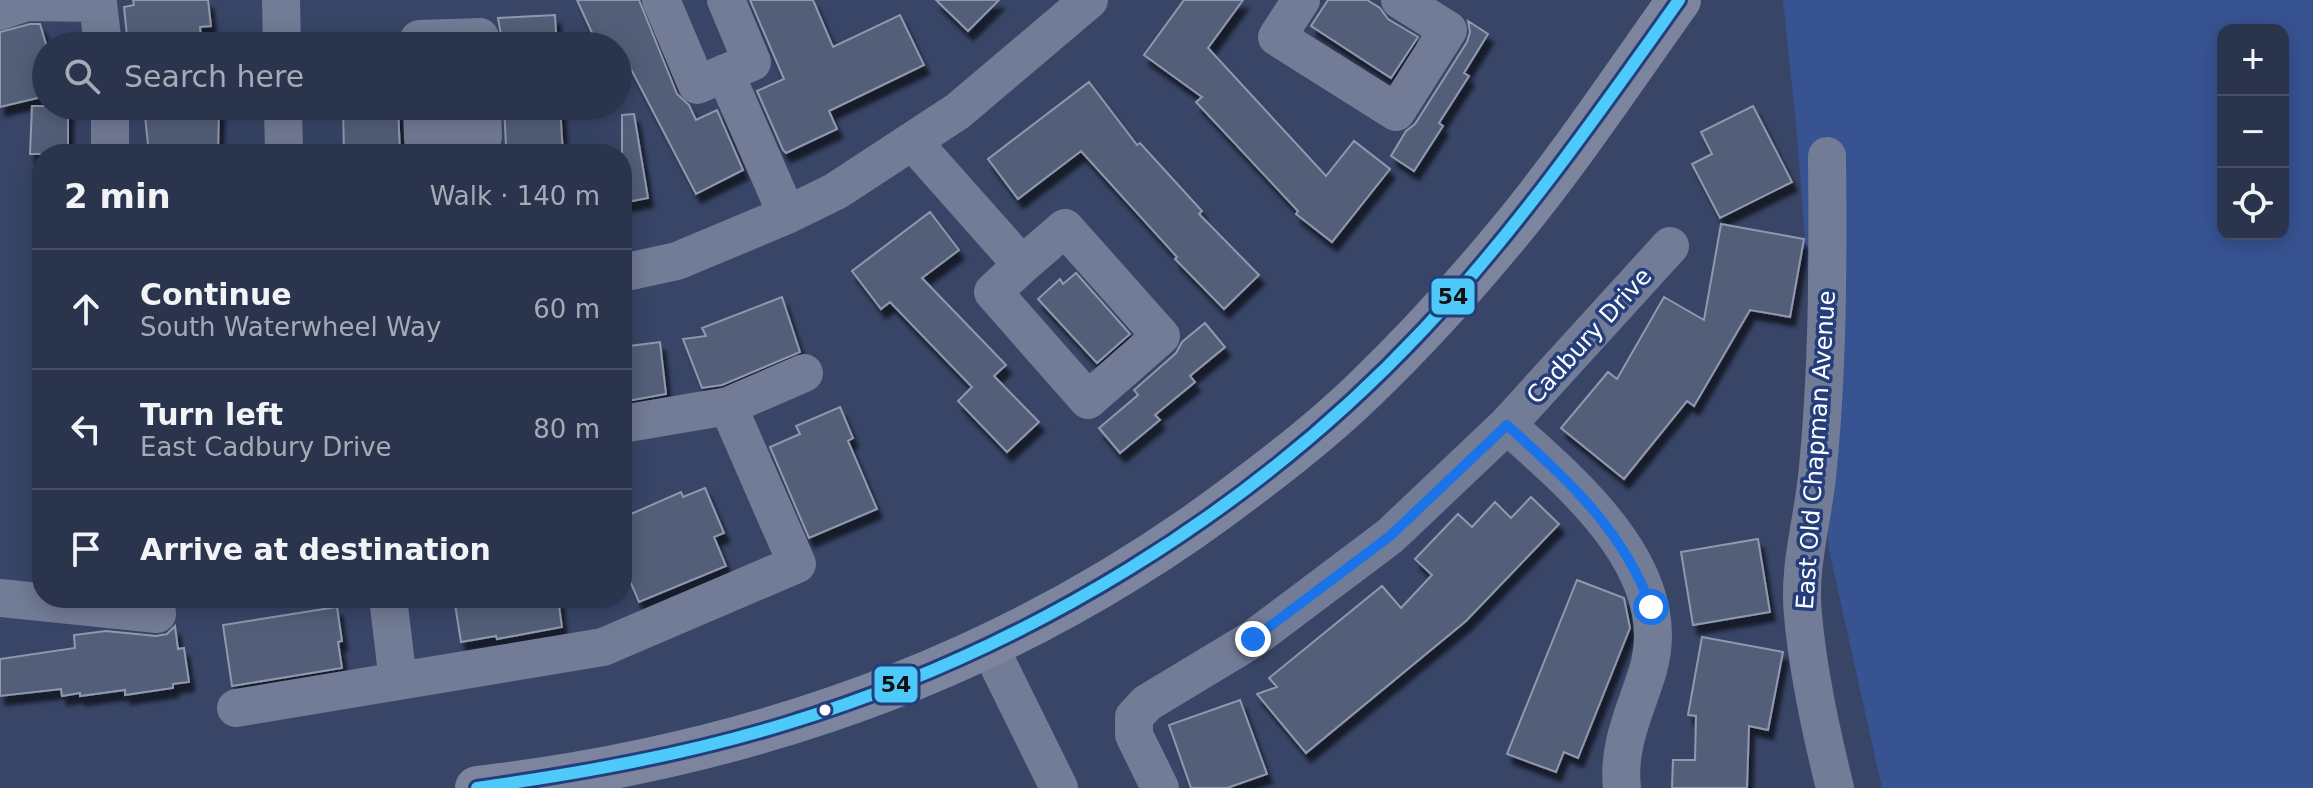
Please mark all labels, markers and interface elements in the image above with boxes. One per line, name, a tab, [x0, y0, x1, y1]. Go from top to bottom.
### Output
map controls	[2217, 24, 2289, 240]
button: +	[2217, 24, 2289, 96]
search box	[32, 32, 632, 120]
icon: search	[60, 54, 104, 98]
text: Search here	[124, 59, 304, 94]
button: −	[2217, 96, 2289, 168]
button: locate	[2217, 168, 2289, 240]
text: 2 min	[64, 176, 171, 216]
text: Walk · 140 m	[430, 181, 600, 211]
street label: Cadbury Drive	[1521, 262, 1657, 410]
text: Continue	[140, 277, 292, 312]
line badge: 54	[1430, 277, 1476, 316]
text: 54	[1438, 284, 1468, 309]
icon: ahead	[64, 287, 108, 331]
street label: East Old Chapman Avenue	[1791, 289, 1841, 611]
text: 60 m	[533, 294, 600, 324]
text: South Waterwheel Way	[140, 312, 441, 342]
text: Turn left	[140, 397, 283, 432]
icon: left	[64, 407, 108, 451]
text: 80 m	[533, 414, 600, 444]
text: East Cadbury Drive	[140, 432, 392, 462]
icon: arrive	[64, 527, 108, 571]
text: Arrive at destination	[140, 532, 491, 567]
route start	[1633, 589, 1669, 625]
route end	[1235, 621, 1271, 657]
line badge: 54	[873, 665, 919, 704]
text: 54	[881, 672, 911, 697]
unlabelled marker	[817, 702, 833, 718]

